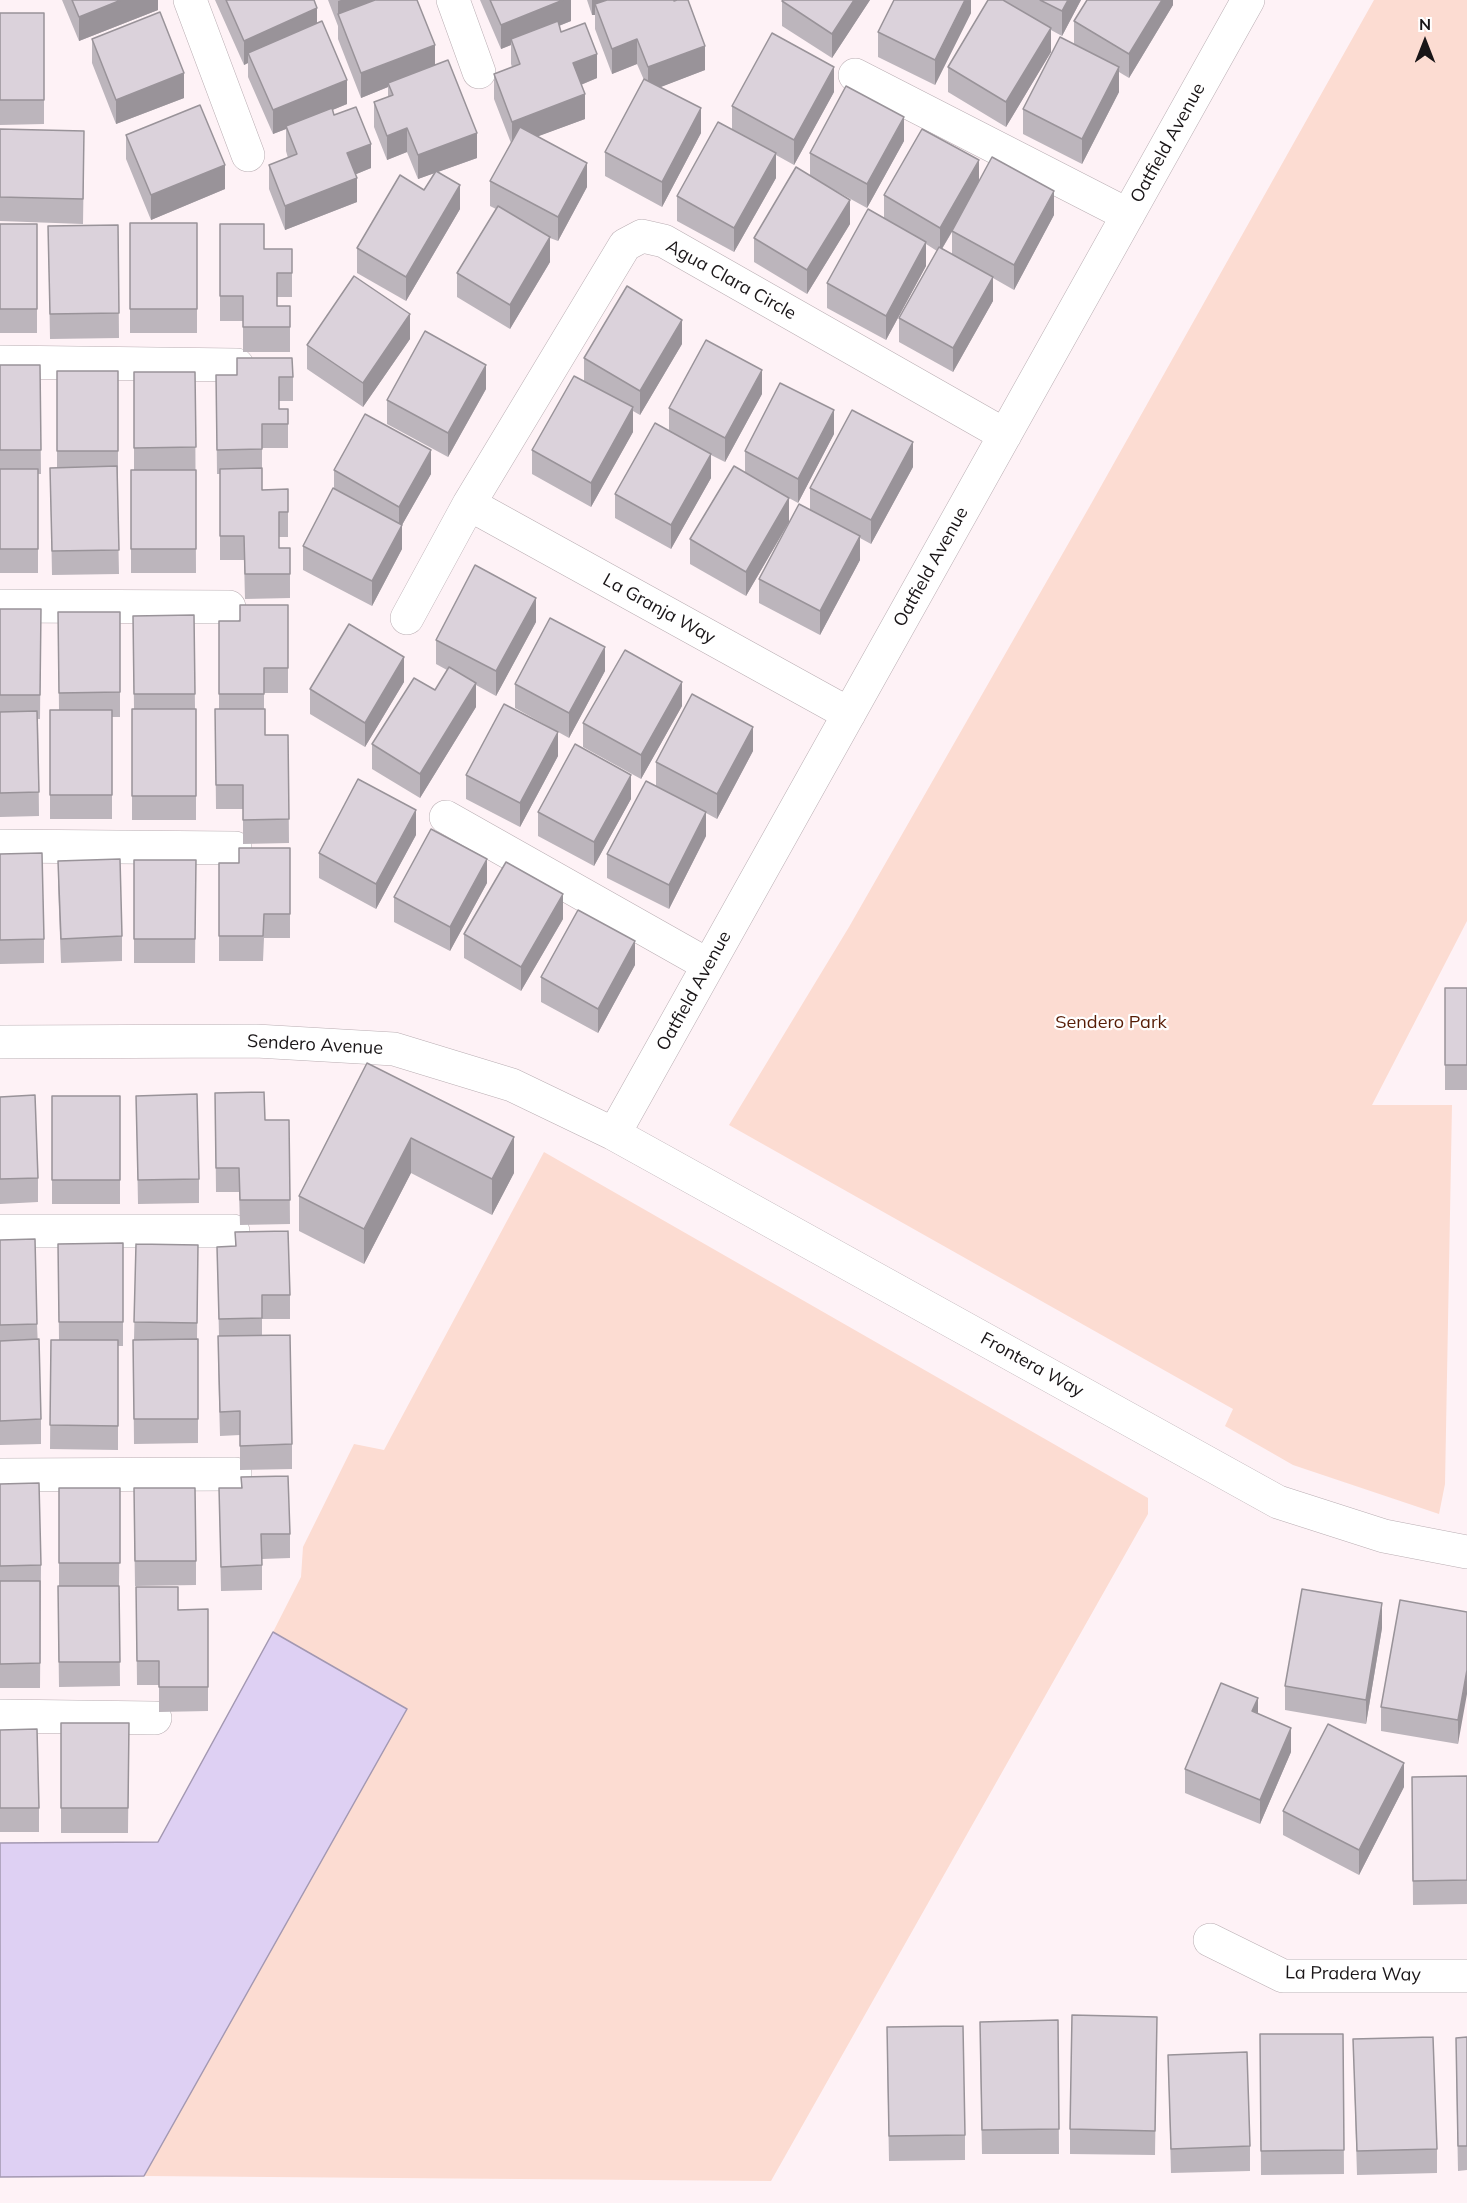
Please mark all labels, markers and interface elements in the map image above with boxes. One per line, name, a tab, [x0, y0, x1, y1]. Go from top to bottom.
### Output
north arrow	[1395, 12, 1455, 72]
text: N	[1419, 14, 1431, 34]
street label: Oatfield Avenue	[1126, 79, 1210, 207]
street label: Agua Clara Circle	[662, 235, 800, 325]
street label: Oatfield Avenue	[889, 503, 973, 631]
street label: La Granja Way	[599, 569, 719, 649]
street label: Oatfield Avenue	[652, 927, 736, 1055]
park label: Sendero Park	[1055, 1012, 1167, 1034]
street label: Sendero Avenue	[246, 1031, 384, 1059]
street label: Frontera Way	[977, 1328, 1087, 1402]
street label: La Pradera Way	[1285, 1962, 1421, 1986]

